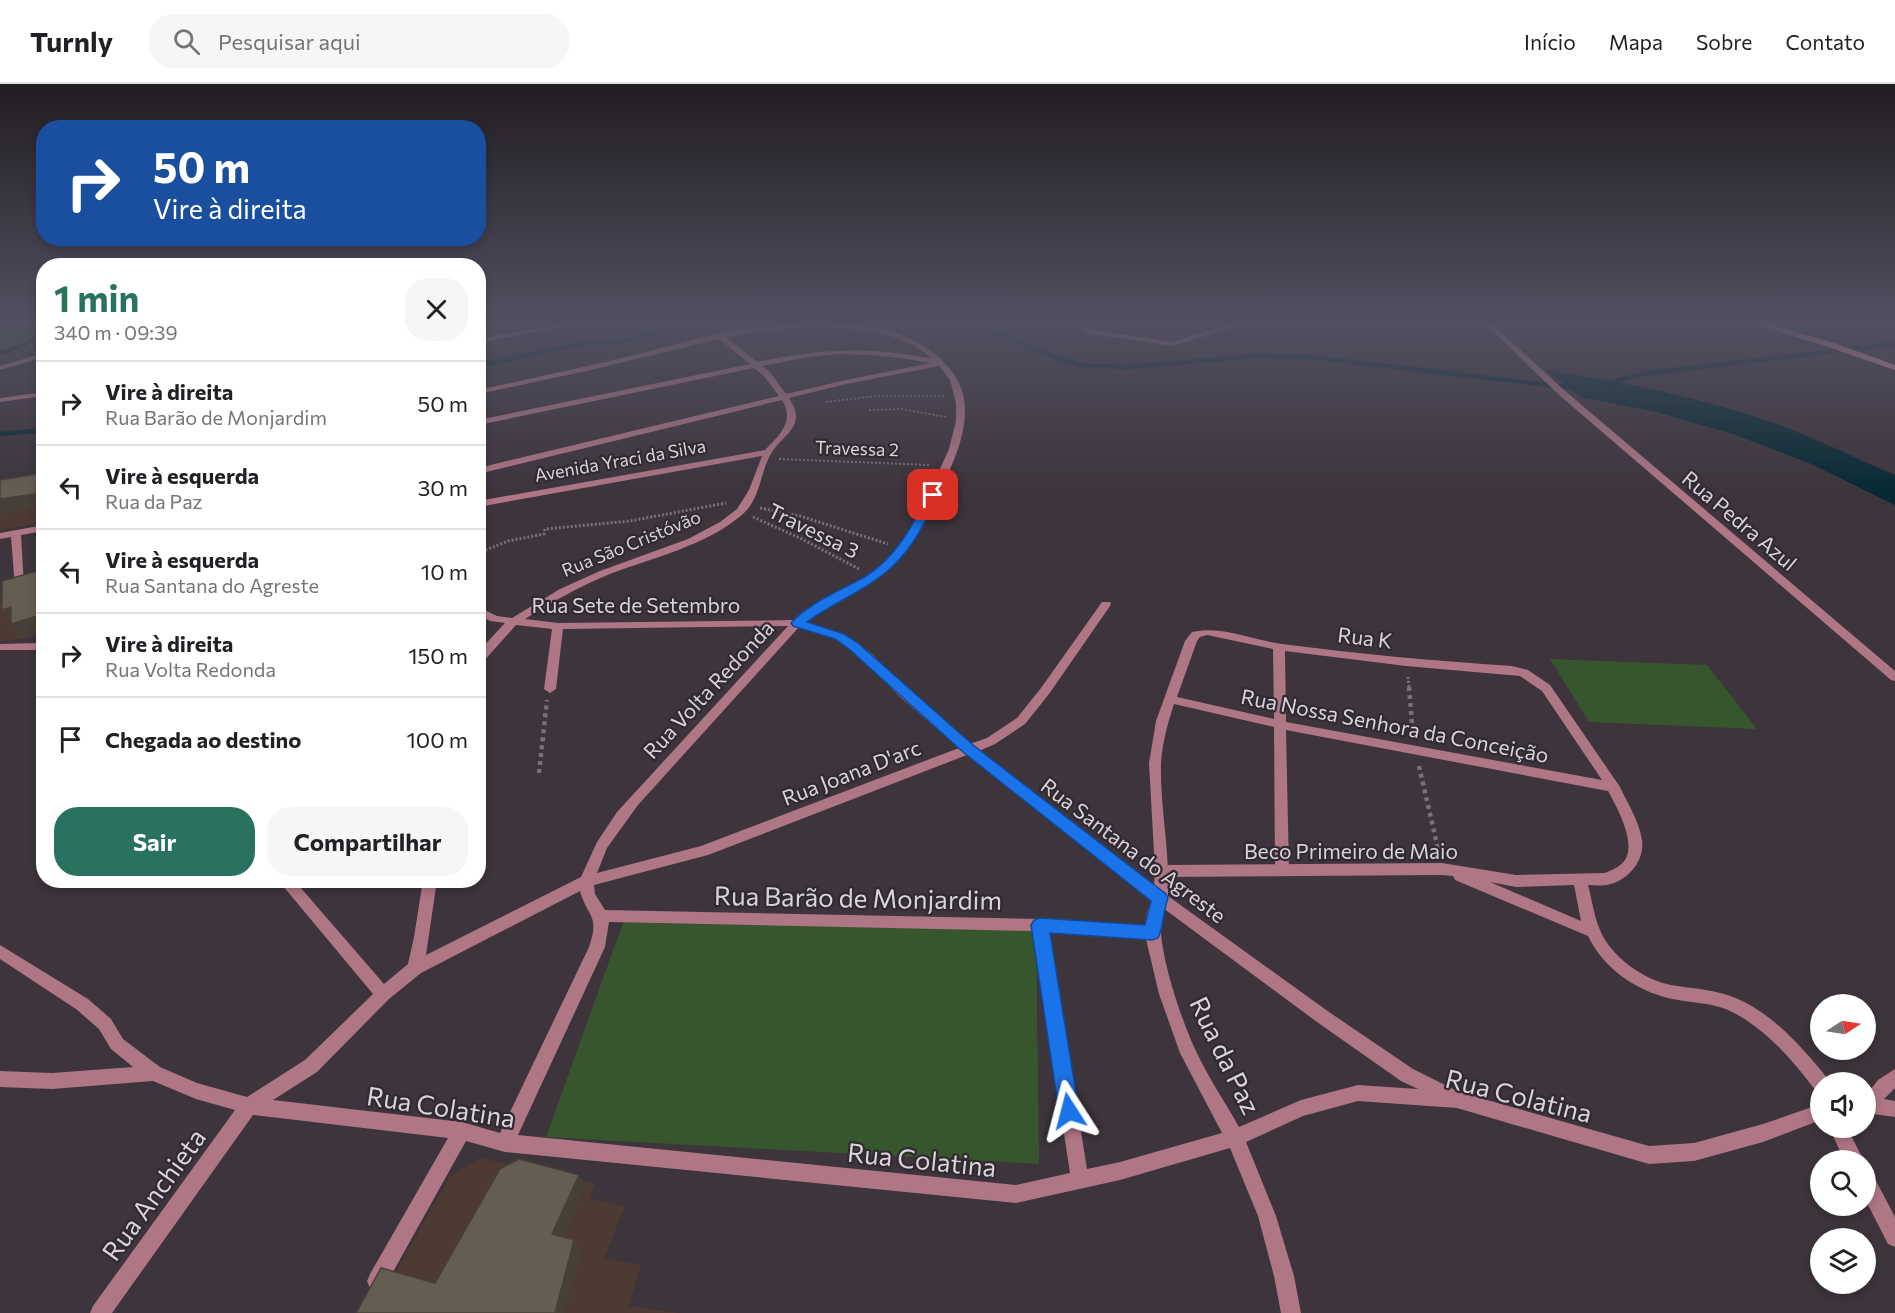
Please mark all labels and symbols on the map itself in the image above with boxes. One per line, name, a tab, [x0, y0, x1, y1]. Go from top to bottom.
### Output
street label: Avenida Yraci da Silva	[532, 434, 708, 486]
street label: Travessa 2	[815, 436, 899, 460]
street label: Rua Pedra Azul	[1678, 465, 1802, 575]
pin	[907, 469, 958, 520]
street label: Travessa 3	[764, 497, 864, 563]
street label: Rua São Cristóvão	[558, 505, 704, 581]
street label: Rua Sete de Setembro	[532, 592, 740, 617]
street label: Rua Volta Redonda	[638, 615, 778, 763]
street label: Rua K	[1336, 621, 1394, 653]
street label: Rua Nossa Senhora da Conceição	[1239, 683, 1551, 767]
street label: Rua Joana D'arc	[778, 734, 924, 810]
street label: Rua Santana do Agreste	[1037, 772, 1231, 928]
street label: Beco Primeiro de Maio	[1244, 838, 1458, 863]
street label: Rua Barão de Monjardim	[714, 879, 1002, 915]
street label: Rua da Paz	[1184, 991, 1268, 1119]
north arrow	[1810, 994, 1876, 1060]
street label: Rua Colatina	[1443, 1062, 1595, 1128]
street label: Rua Colatina	[365, 1079, 517, 1133]
position arrow	[1037, 1079, 1101, 1143]
street label: Rua Anchieta	[95, 1122, 211, 1266]
street label: Rua Colatina	[846, 1136, 998, 1182]

